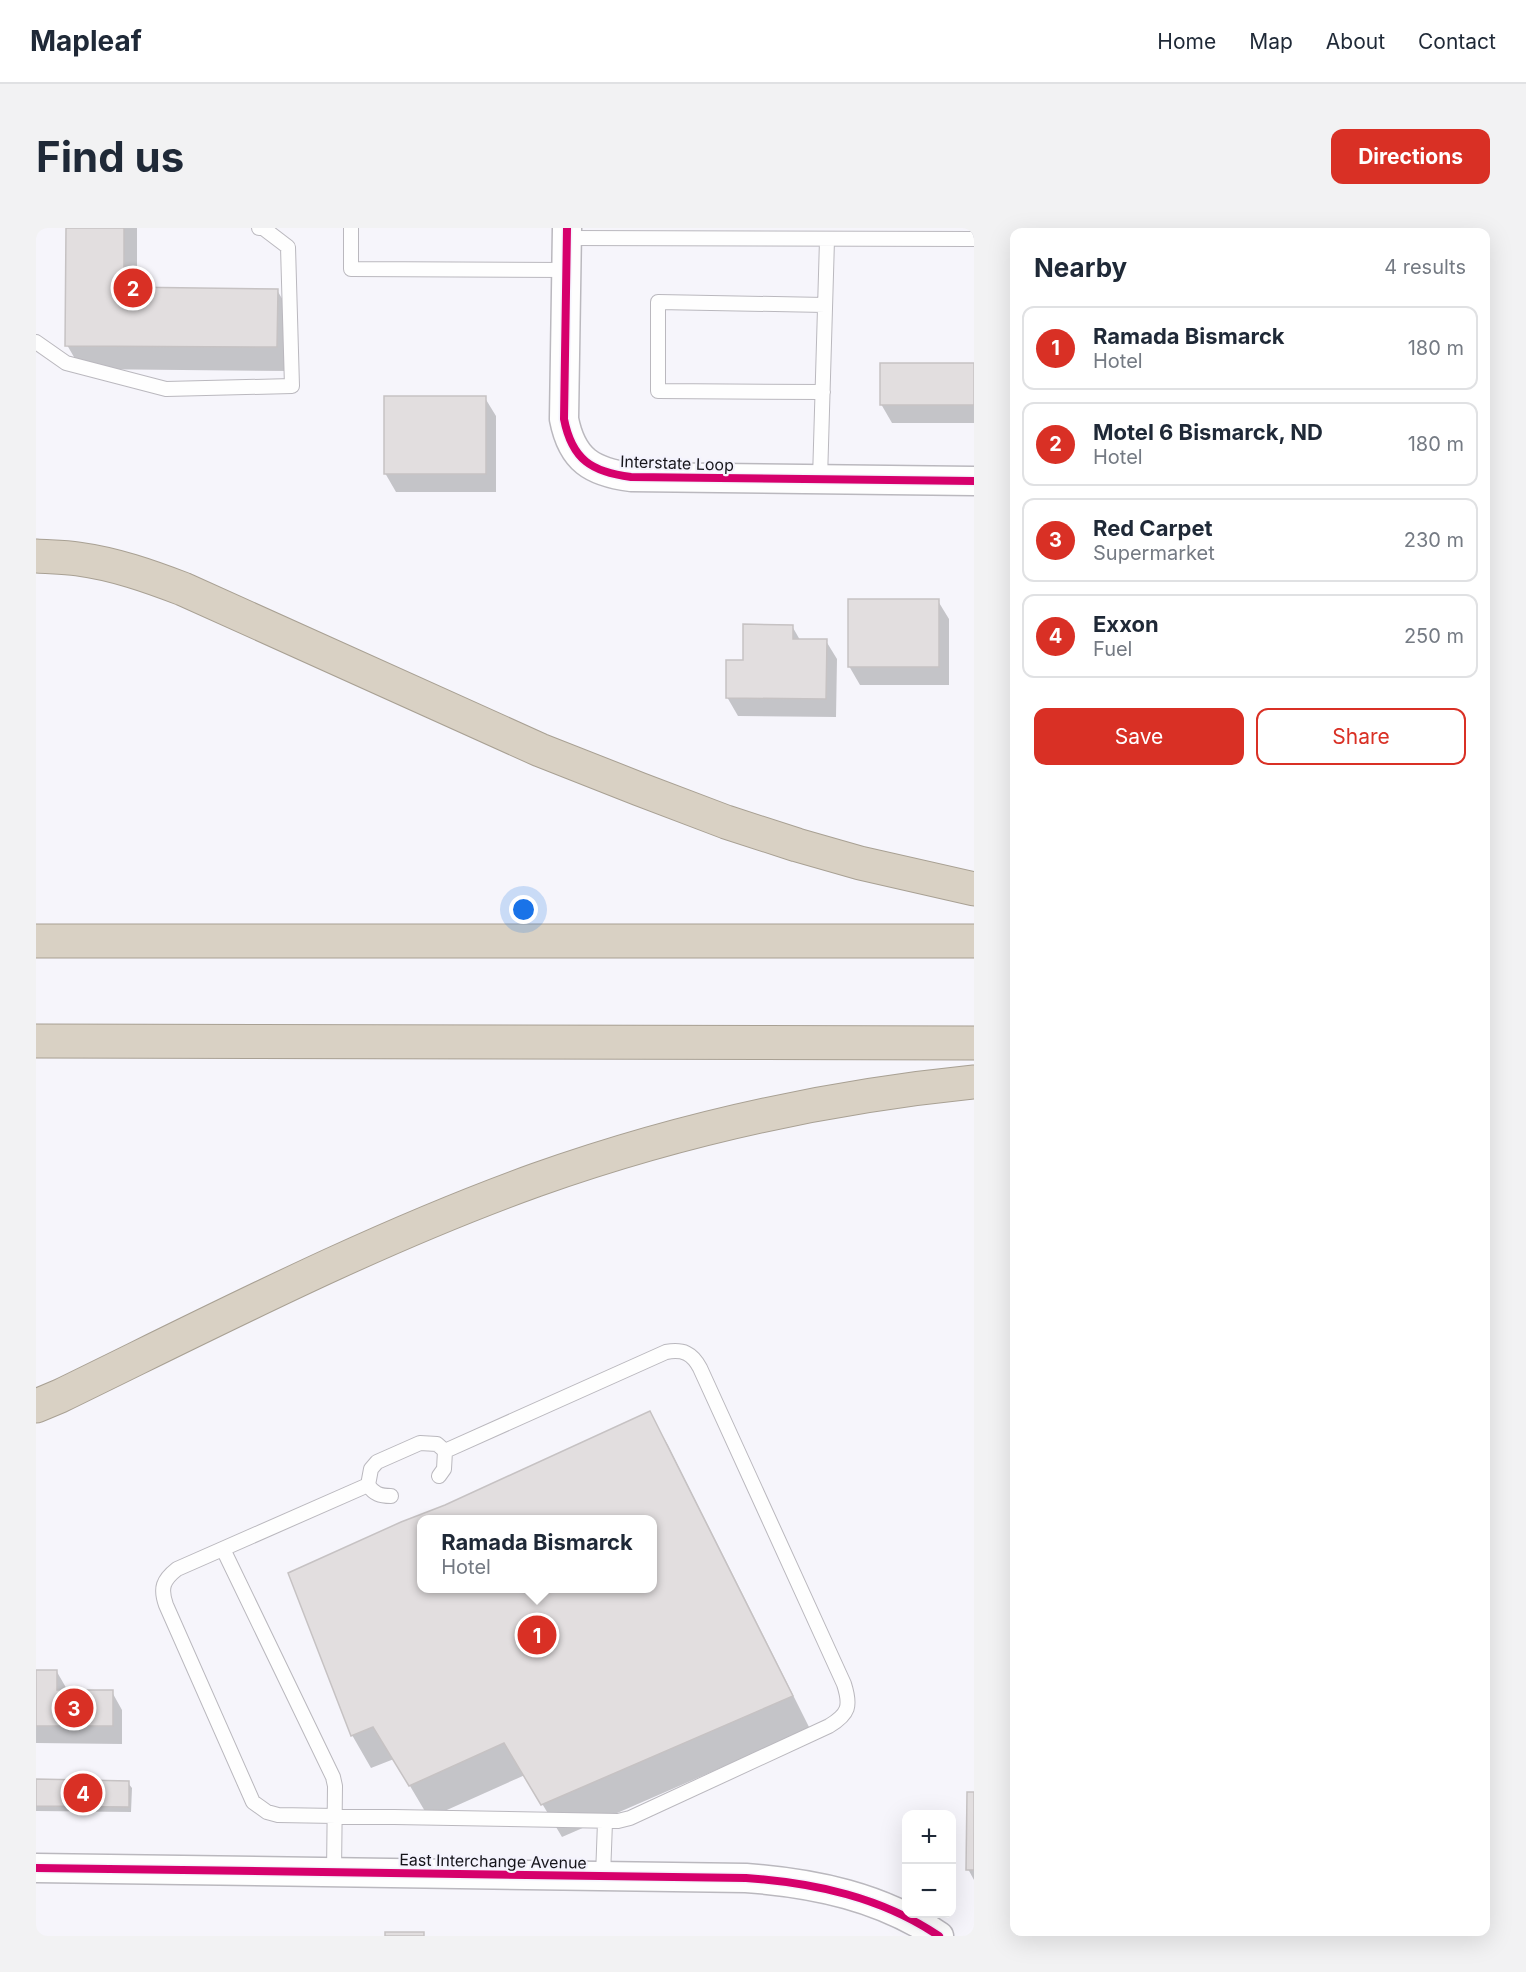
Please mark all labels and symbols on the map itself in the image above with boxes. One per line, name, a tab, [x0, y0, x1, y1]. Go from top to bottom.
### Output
pin: 2	[114, 266, 152, 310]
street label: Interstate Loop	[620, 451, 734, 475]
your location	[509, 895, 538, 924]
pin: 1	[518, 1612, 556, 1658]
pin: 3	[54, 1686, 93, 1730]
pin: 4	[64, 1770, 102, 1816]
street label: East Interchange Avenue	[399, 1849, 587, 1873]

